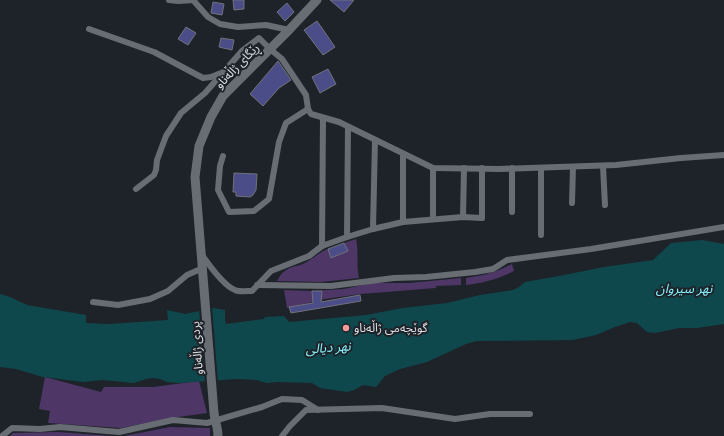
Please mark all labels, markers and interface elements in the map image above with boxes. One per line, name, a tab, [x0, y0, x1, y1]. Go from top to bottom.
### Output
street label: ڕێگای ژاڵەناو	[210, 39, 264, 94]
water label: نهر سیروان	[656, 281, 713, 297]
place label: گوێچەمی ژاڵەناو	[354, 319, 429, 336]
street label: پردی ژاڵەناو	[186, 321, 207, 375]
marker: گوێچەمی ژاڵەناو	[341, 323, 351, 333]
water label: نهر ديالى	[305, 338, 352, 358]

